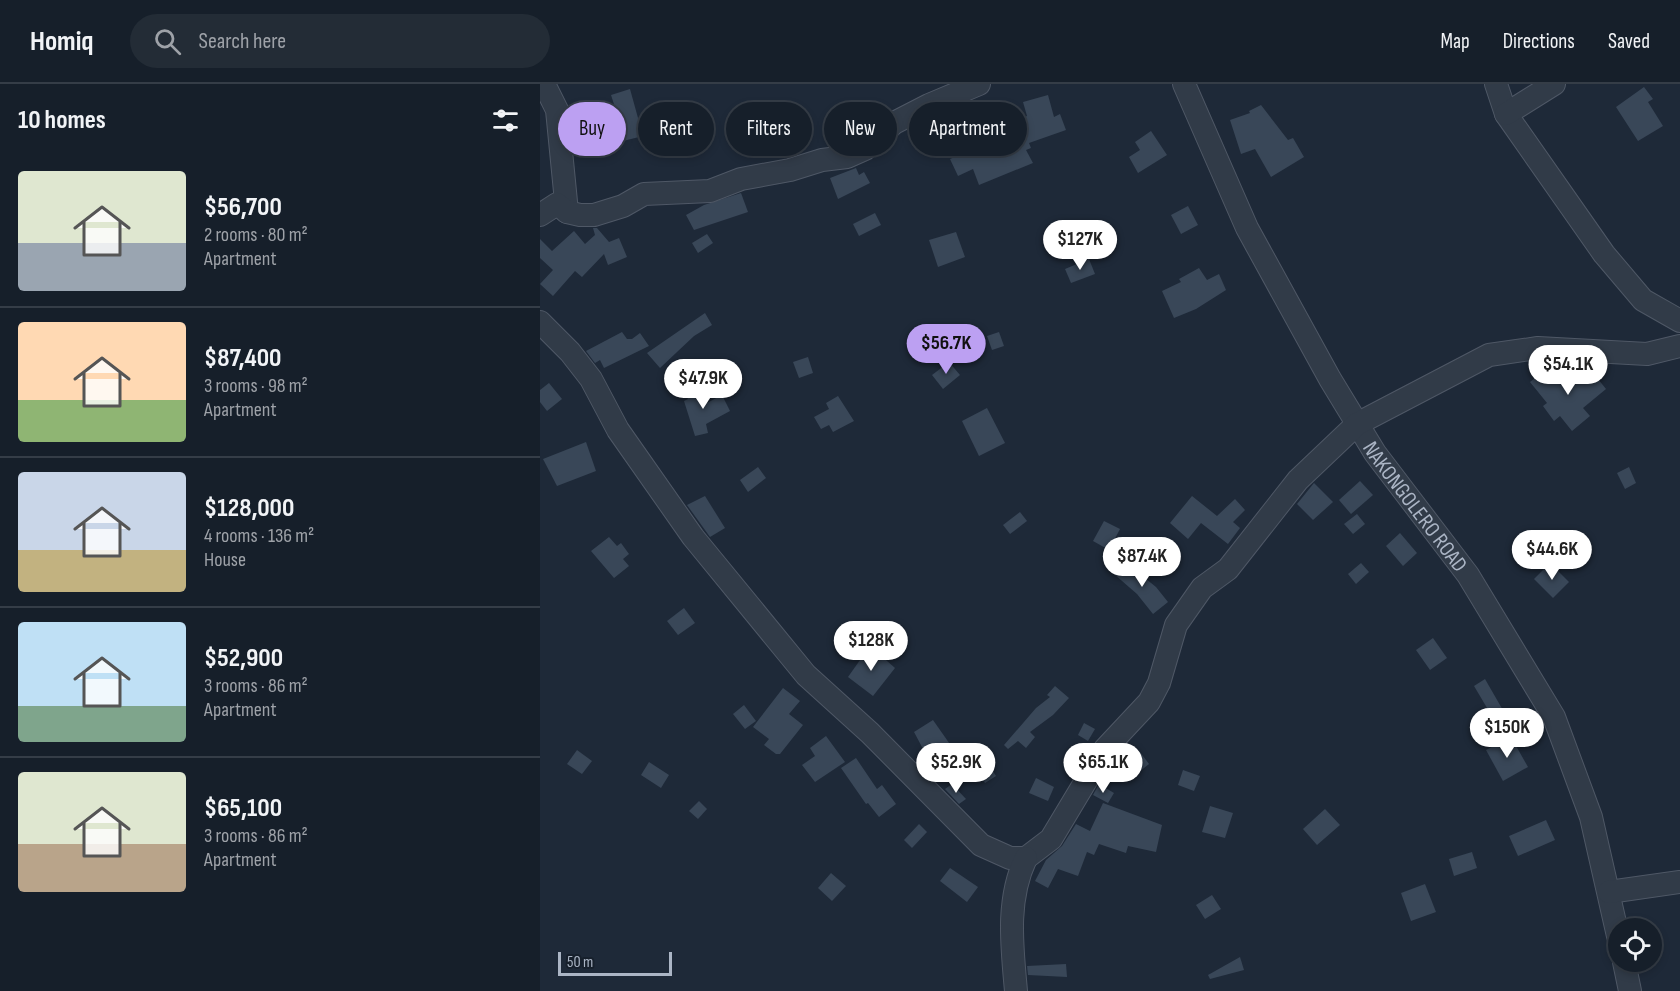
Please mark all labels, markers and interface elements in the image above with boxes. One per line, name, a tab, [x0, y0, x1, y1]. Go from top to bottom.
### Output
search box	[130, 14, 550, 68]
text: Homiq	[30, 25, 94, 58]
icon: search	[151, 25, 184, 58]
text: Search here	[199, 28, 286, 55]
text: Map	[1440, 29, 1470, 54]
text: Directions	[1503, 29, 1575, 54]
text: Saved	[1608, 29, 1650, 54]
chip: Buy	[558, 102, 626, 156]
chip: Rent	[638, 102, 714, 156]
chip: Filters	[726, 102, 812, 156]
chip: New	[824, 102, 897, 156]
chip: Apartment	[909, 102, 1027, 156]
icon: filters	[489, 104, 522, 137]
text: 10 homes	[18, 105, 106, 136]
text: $56,700	[204, 192, 282, 223]
icon: home	[66, 195, 138, 267]
pin: $127K	[1038, 220, 1122, 271]
text: 2 rooms · 80 m²	[204, 223, 308, 247]
text: $127K	[1057, 227, 1103, 251]
text: Apartment	[204, 247, 277, 271]
pin: $56.7K	[897, 324, 995, 375]
text: $56.7K	[921, 331, 971, 355]
text: $87,400	[204, 343, 281, 374]
pin: $54.1K	[1519, 345, 1617, 396]
icon: home	[66, 346, 138, 418]
text: $54.1K	[1543, 352, 1593, 376]
pin: $47.9K	[654, 359, 752, 410]
text: $47.9K	[678, 366, 728, 390]
text: 3 rooms · 98 m²	[204, 374, 308, 398]
text: Apartment	[204, 398, 277, 422]
street label: NAKONGOLERO ROAD	[1356, 437, 1473, 578]
text: $128,000	[204, 493, 294, 524]
icon: home	[66, 496, 138, 568]
text: 4 rooms · 136 m²	[204, 524, 314, 548]
pin: $44.6K	[1503, 530, 1601, 581]
pin: $87.4K	[1093, 537, 1191, 588]
text: $44.6K	[1526, 537, 1578, 561]
text: $87.4K	[1117, 544, 1167, 568]
text: House	[204, 548, 246, 572]
pin: $128K	[829, 621, 913, 672]
text: $128K	[848, 628, 894, 652]
text: $52,900	[204, 643, 283, 674]
icon: home	[66, 646, 138, 718]
text: 3 rooms · 86 m²	[204, 674, 308, 698]
text: Apartment	[204, 698, 277, 722]
pin: $150K	[1465, 708, 1549, 759]
text: $150K	[1484, 715, 1530, 739]
pin: $52.9K	[907, 743, 1005, 794]
pin: $65.1K	[1054, 743, 1152, 794]
text: $52.9K	[930, 750, 982, 774]
text: $65.1K	[1077, 750, 1129, 774]
text: $65,100	[204, 793, 282, 824]
icon: home	[66, 796, 138, 868]
text: 3 rooms · 86 m²	[204, 824, 308, 848]
text: Apartment	[204, 848, 277, 872]
map controls	[1608, 918, 1662, 972]
button: locate	[1608, 918, 1662, 972]
scale bar	[558, 949, 672, 976]
text: 50 m	[567, 953, 593, 972]

